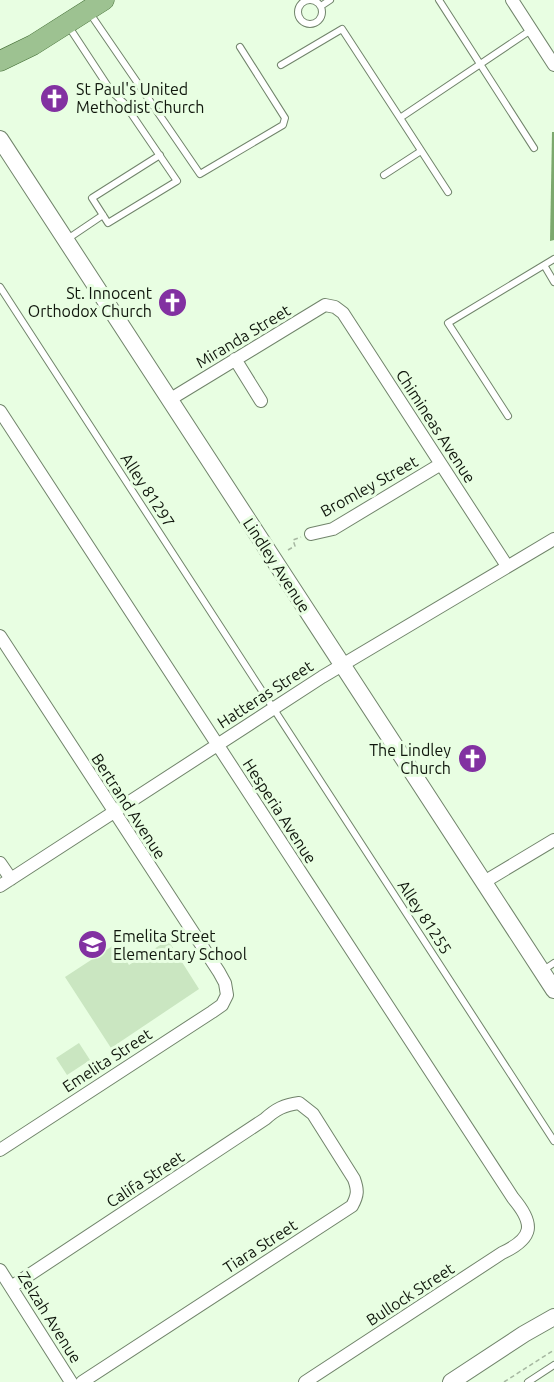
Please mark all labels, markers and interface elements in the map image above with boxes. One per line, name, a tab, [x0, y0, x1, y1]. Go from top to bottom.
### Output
place label: St Paul's United Methodist Church	[76, 80, 204, 116]
church icon: St Paul's United Methodist Church	[39, 82, 71, 114]
place label: St. Innocent Orthodox Church	[28, 284, 153, 320]
church icon: St. Innocent Orthodox Church	[157, 286, 189, 318]
street label: Miranda Street	[192, 300, 294, 371]
street label: Chimineas Avenue	[393, 366, 479, 486]
street label: Alley 81297	[118, 450, 178, 530]
street label: Bromley Street	[317, 451, 421, 520]
street label: Lindley Avenue	[240, 514, 314, 616]
street label: Hatteras Street	[214, 656, 317, 732]
place label: The Lindley Church	[369, 741, 451, 777]
church icon: The Lindley Church	[456, 743, 488, 775]
street label: Bertrand Avenue	[88, 750, 170, 862]
street label: Hesperia Avenue	[240, 755, 320, 867]
street label: Alley 81255	[395, 877, 455, 957]
place label: Emelita Street Elementary School	[113, 927, 247, 963]
school or university icon: Emelita Street Elementary School	[76, 929, 108, 961]
street label: Emelita Street	[59, 1024, 155, 1095]
street label: Califa Street	[103, 1147, 188, 1211]
street label: Tiara Street	[220, 1215, 301, 1276]
street label: Bullock Street	[363, 1259, 458, 1329]
street label: Zelzah Avenue	[15, 1268, 85, 1366]

